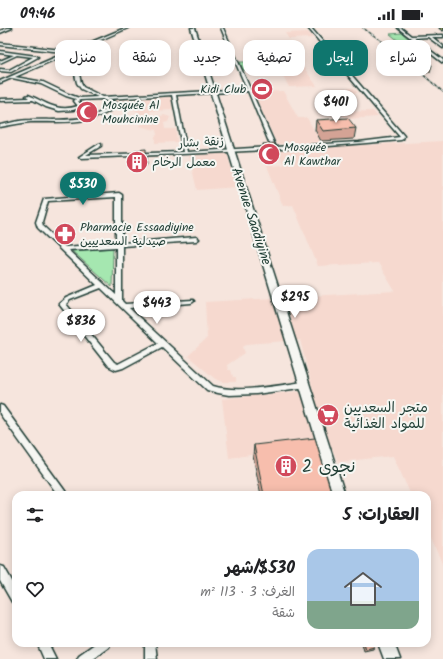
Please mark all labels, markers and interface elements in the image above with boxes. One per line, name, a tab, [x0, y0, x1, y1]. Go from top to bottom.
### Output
text: 09:46	[20, 2, 55, 26]
chip: منزل	[55, 40, 111, 76]
chip: شقة	[119, 40, 171, 76]
chip: جديد	[179, 40, 235, 76]
chip: تصفية	[243, 40, 305, 76]
chip: إيجار	[313, 40, 368, 76]
chip: شراء	[376, 40, 431, 76]
sports icon: Kidi Club	[249, 76, 275, 102]
place label: Kidi Club	[200, 80, 247, 99]
pin: $401	[312, 90, 360, 124]
text: $401	[323, 92, 349, 113]
place label: Mosquée Al Mouhcinine	[102, 96, 159, 129]
mosque icon: Mosquée Al Mouhcinine	[74, 99, 100, 125]
street label: زنقة بشار	[177, 132, 224, 153]
place label: Mosquée Al Kawthar	[284, 138, 342, 171]
mosque icon: Mosquée Al Kawthar	[256, 141, 282, 167]
building icon: معمل الرخام	[124, 149, 150, 175]
place label: معمل الرخام	[152, 153, 216, 172]
street label: Avenue Saadiyine	[225, 165, 277, 269]
pin: $530	[59, 172, 107, 206]
text: $530	[69, 174, 97, 195]
place label: Pharmacie Essaadiyine صيدلية السعدييين	[80, 218, 194, 251]
pharmacy icon: Pharmacie Essaadiyine صيدلية السعدييين	[52, 221, 78, 247]
pin: $295	[271, 285, 319, 319]
text: $295	[281, 287, 309, 308]
pin: $443	[133, 291, 181, 325]
text: $443	[143, 293, 171, 314]
pin: $836	[57, 309, 105, 343]
text: $836	[66, 311, 96, 332]
place label: متجر السعديين للمواد الغذائية	[344, 397, 428, 435]
supermarket icon: متجر السعديين للمواد الغذائية	[315, 402, 341, 428]
building icon: نجوى 2	[273, 453, 299, 479]
place label: نجوى 2	[302, 454, 355, 481]
text: العقارات: 5	[343, 502, 419, 529]
icon: filters	[24, 504, 46, 526]
text: $530/شهر	[225, 555, 295, 582]
icon: home	[339, 565, 387, 613]
icon: heart	[24, 578, 46, 600]
text: الغرف: 3 · 113 m²	[200, 582, 295, 603]
text: شقة	[272, 603, 295, 624]

